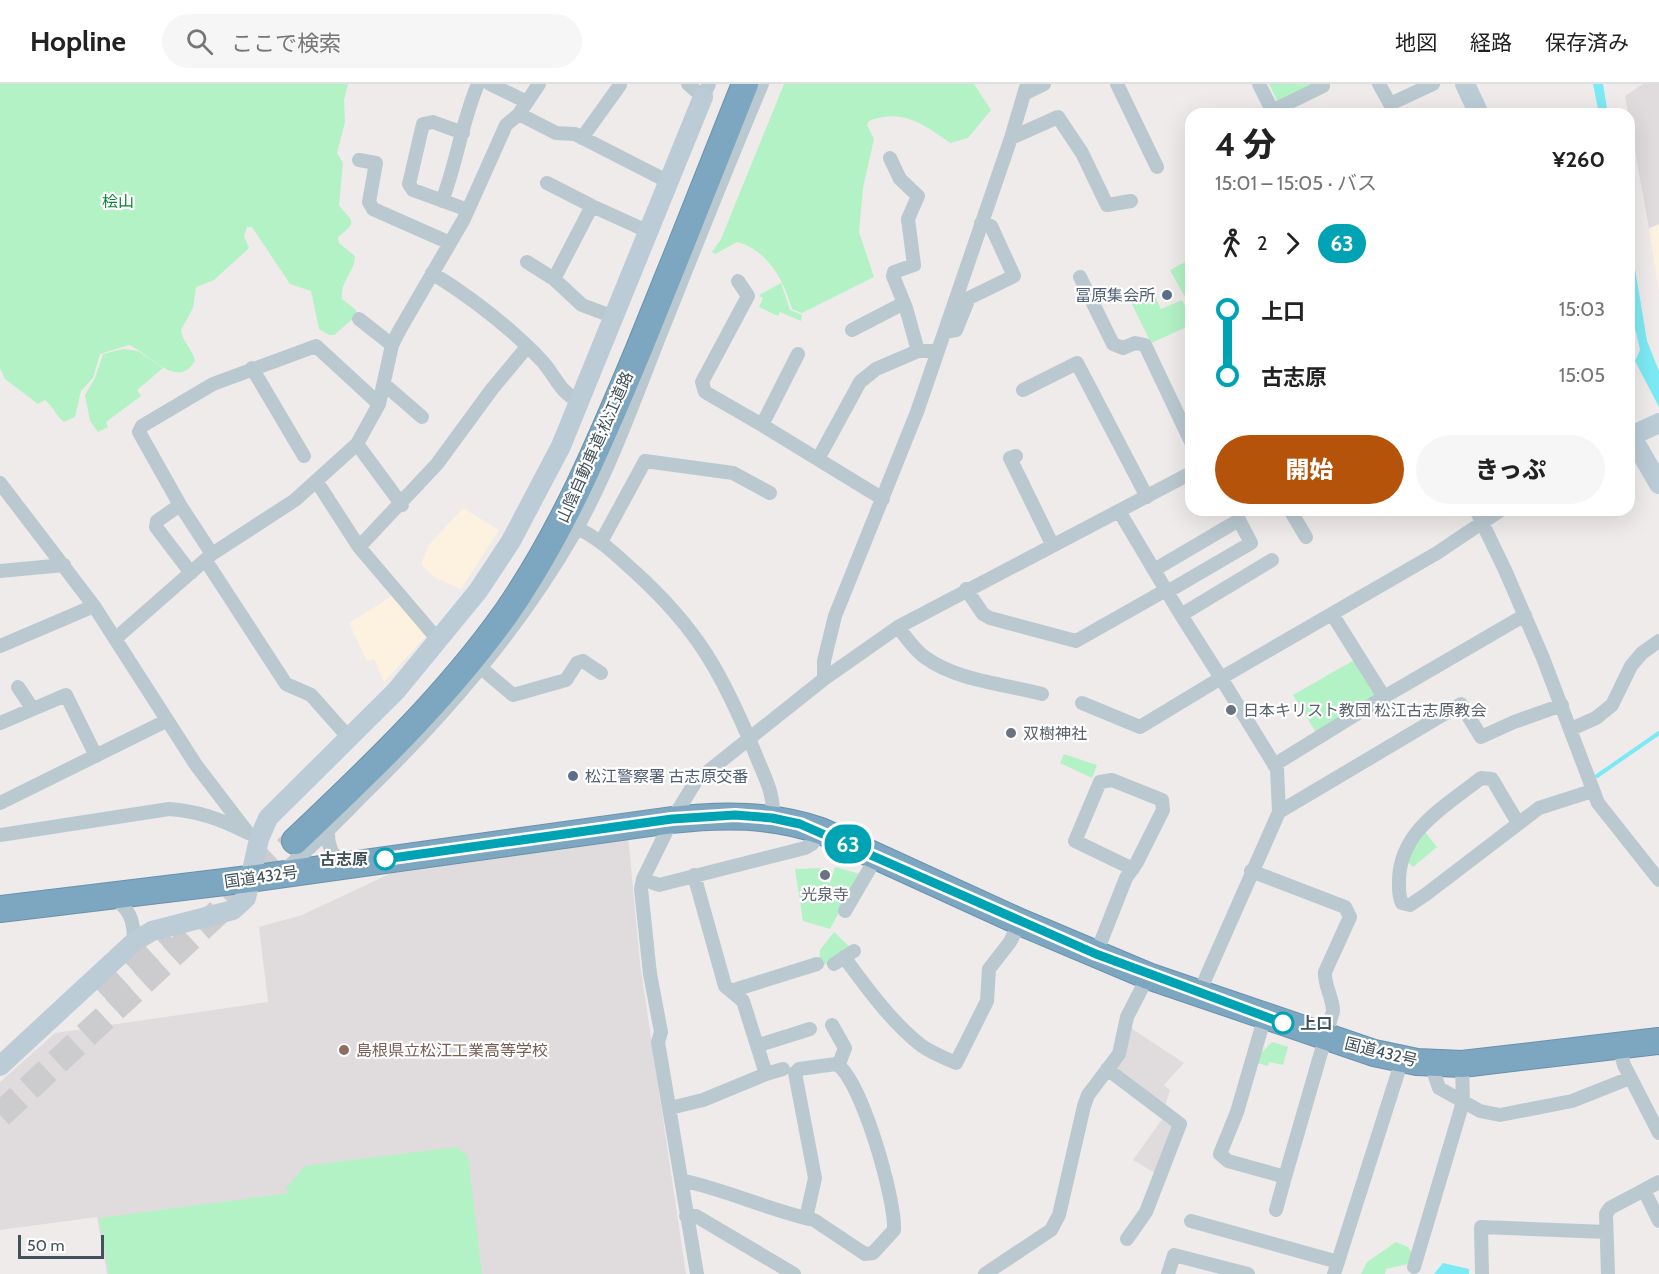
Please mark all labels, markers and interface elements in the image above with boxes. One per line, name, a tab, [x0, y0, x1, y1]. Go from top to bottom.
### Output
search box	[162, 14, 582, 68]
text: Hopline	[30, 24, 126, 58]
icon: search	[183, 25, 216, 58]
text: ここで検索	[231, 30, 341, 57]
text: 地図	[1395, 30, 1437, 55]
text: 経路	[1470, 30, 1512, 55]
text: 保存済み	[1545, 30, 1629, 55]
text: 4 分	[1215, 124, 1276, 164]
text: ¥260	[1552, 146, 1605, 173]
text: 15:01 – 15:05 · バス	[1215, 171, 1377, 195]
park label: 桧山	[102, 192, 134, 211]
icon: walk	[1215, 227, 1248, 260]
icon: forward	[1276, 227, 1309, 260]
text: 2	[1257, 231, 1267, 255]
text: 63	[1330, 231, 1354, 256]
place label: 冨原集会所	[1075, 286, 1155, 305]
marker: 冨原集会所	[1160, 288, 1174, 302]
text: 15:03	[1559, 297, 1605, 321]
text: 上口	[1261, 298, 1305, 325]
text: 15:05	[1559, 363, 1605, 387]
text: 古志原	[1261, 364, 1327, 391]
street label: 山陰自動車道;松江道路	[553, 368, 637, 526]
button: 開始	[1215, 435, 1404, 504]
button: きっぷ	[1416, 435, 1605, 504]
place label: 日本キリスト教団 松江古志原教会	[1243, 701, 1487, 720]
marker: 日本キリスト教団 松江古志原教会	[1224, 703, 1238, 717]
place label: 双樹神社	[1023, 724, 1087, 743]
marker: 双樹神社	[1004, 726, 1018, 740]
place label: 松江警察署 古志原交番	[585, 767, 749, 786]
marker: 松江警察署 古志原交番	[566, 769, 580, 783]
line badge: 63	[821, 824, 875, 864]
text: 63	[836, 832, 860, 857]
marker: 古志原	[374, 848, 396, 870]
place label: 古志原	[320, 850, 368, 869]
street label: 国道432号	[223, 862, 299, 892]
marker: 光泉寺	[818, 868, 832, 882]
place label: 光泉寺	[801, 885, 849, 904]
marker: 上口	[1272, 1012, 1294, 1034]
place label: 上口	[1300, 1014, 1332, 1033]
street label: 国道432号	[1343, 1034, 1419, 1070]
place label: 島根県立松江工業高等学校	[356, 1041, 548, 1060]
marker: 島根県立松江工業高等学校	[337, 1043, 351, 1057]
scale bar	[18, 1232, 104, 1260]
text: 50 m	[27, 1236, 64, 1255]

